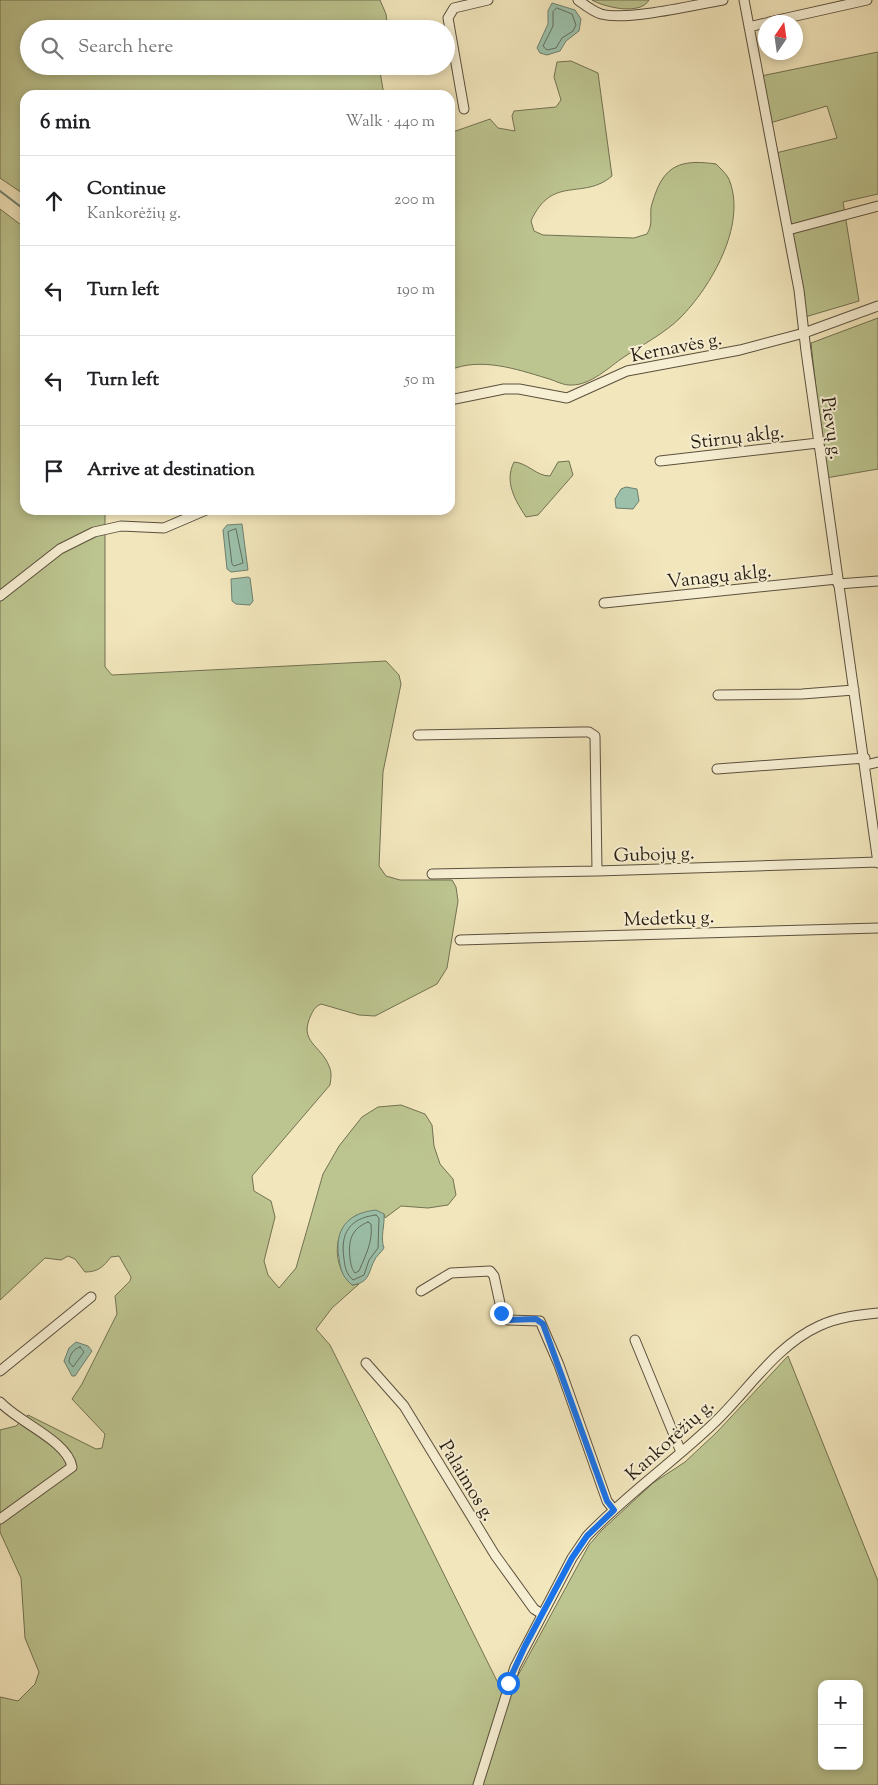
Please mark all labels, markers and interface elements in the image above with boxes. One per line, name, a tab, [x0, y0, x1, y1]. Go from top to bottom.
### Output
north arrow	[758, 15, 803, 60]
search box	[20, 20, 455, 75]
icon: search	[38, 34, 66, 62]
text: Search here	[78, 34, 173, 61]
text: 6 min	[40, 108, 91, 138]
text: Walk · 440 m	[346, 111, 435, 134]
text: Continue	[87, 176, 166, 203]
icon: ahead	[40, 187, 68, 215]
text: 200 m	[394, 189, 435, 212]
text: Kankorėžių g.	[87, 203, 181, 226]
icon: left	[40, 277, 68, 305]
text: Turn left	[87, 277, 159, 304]
text: 190 m	[397, 279, 435, 302]
street label: Kernavės g.	[629, 326, 724, 371]
icon: left	[40, 367, 68, 395]
text: Turn left	[87, 367, 159, 394]
text: 50 m	[404, 369, 435, 392]
street label: Pievų g.	[813, 395, 848, 462]
street label: Stirnų aklg.	[689, 419, 786, 458]
icon: arrive	[40, 457, 68, 485]
text: Arrive at destination	[87, 457, 255, 484]
street label: Vanagų aklg.	[666, 559, 773, 596]
street label: Gubojų g.	[613, 841, 695, 870]
street label: Medetkų g.	[623, 904, 715, 935]
route end	[490, 1302, 513, 1325]
street label: Kankorėžių g.	[620, 1393, 721, 1488]
street label: Palaimos g.	[431, 1436, 501, 1527]
route start	[497, 1672, 520, 1695]
map controls	[818, 1680, 863, 1770]
button: +	[818, 1680, 863, 1725]
button: −	[818, 1725, 863, 1770]

